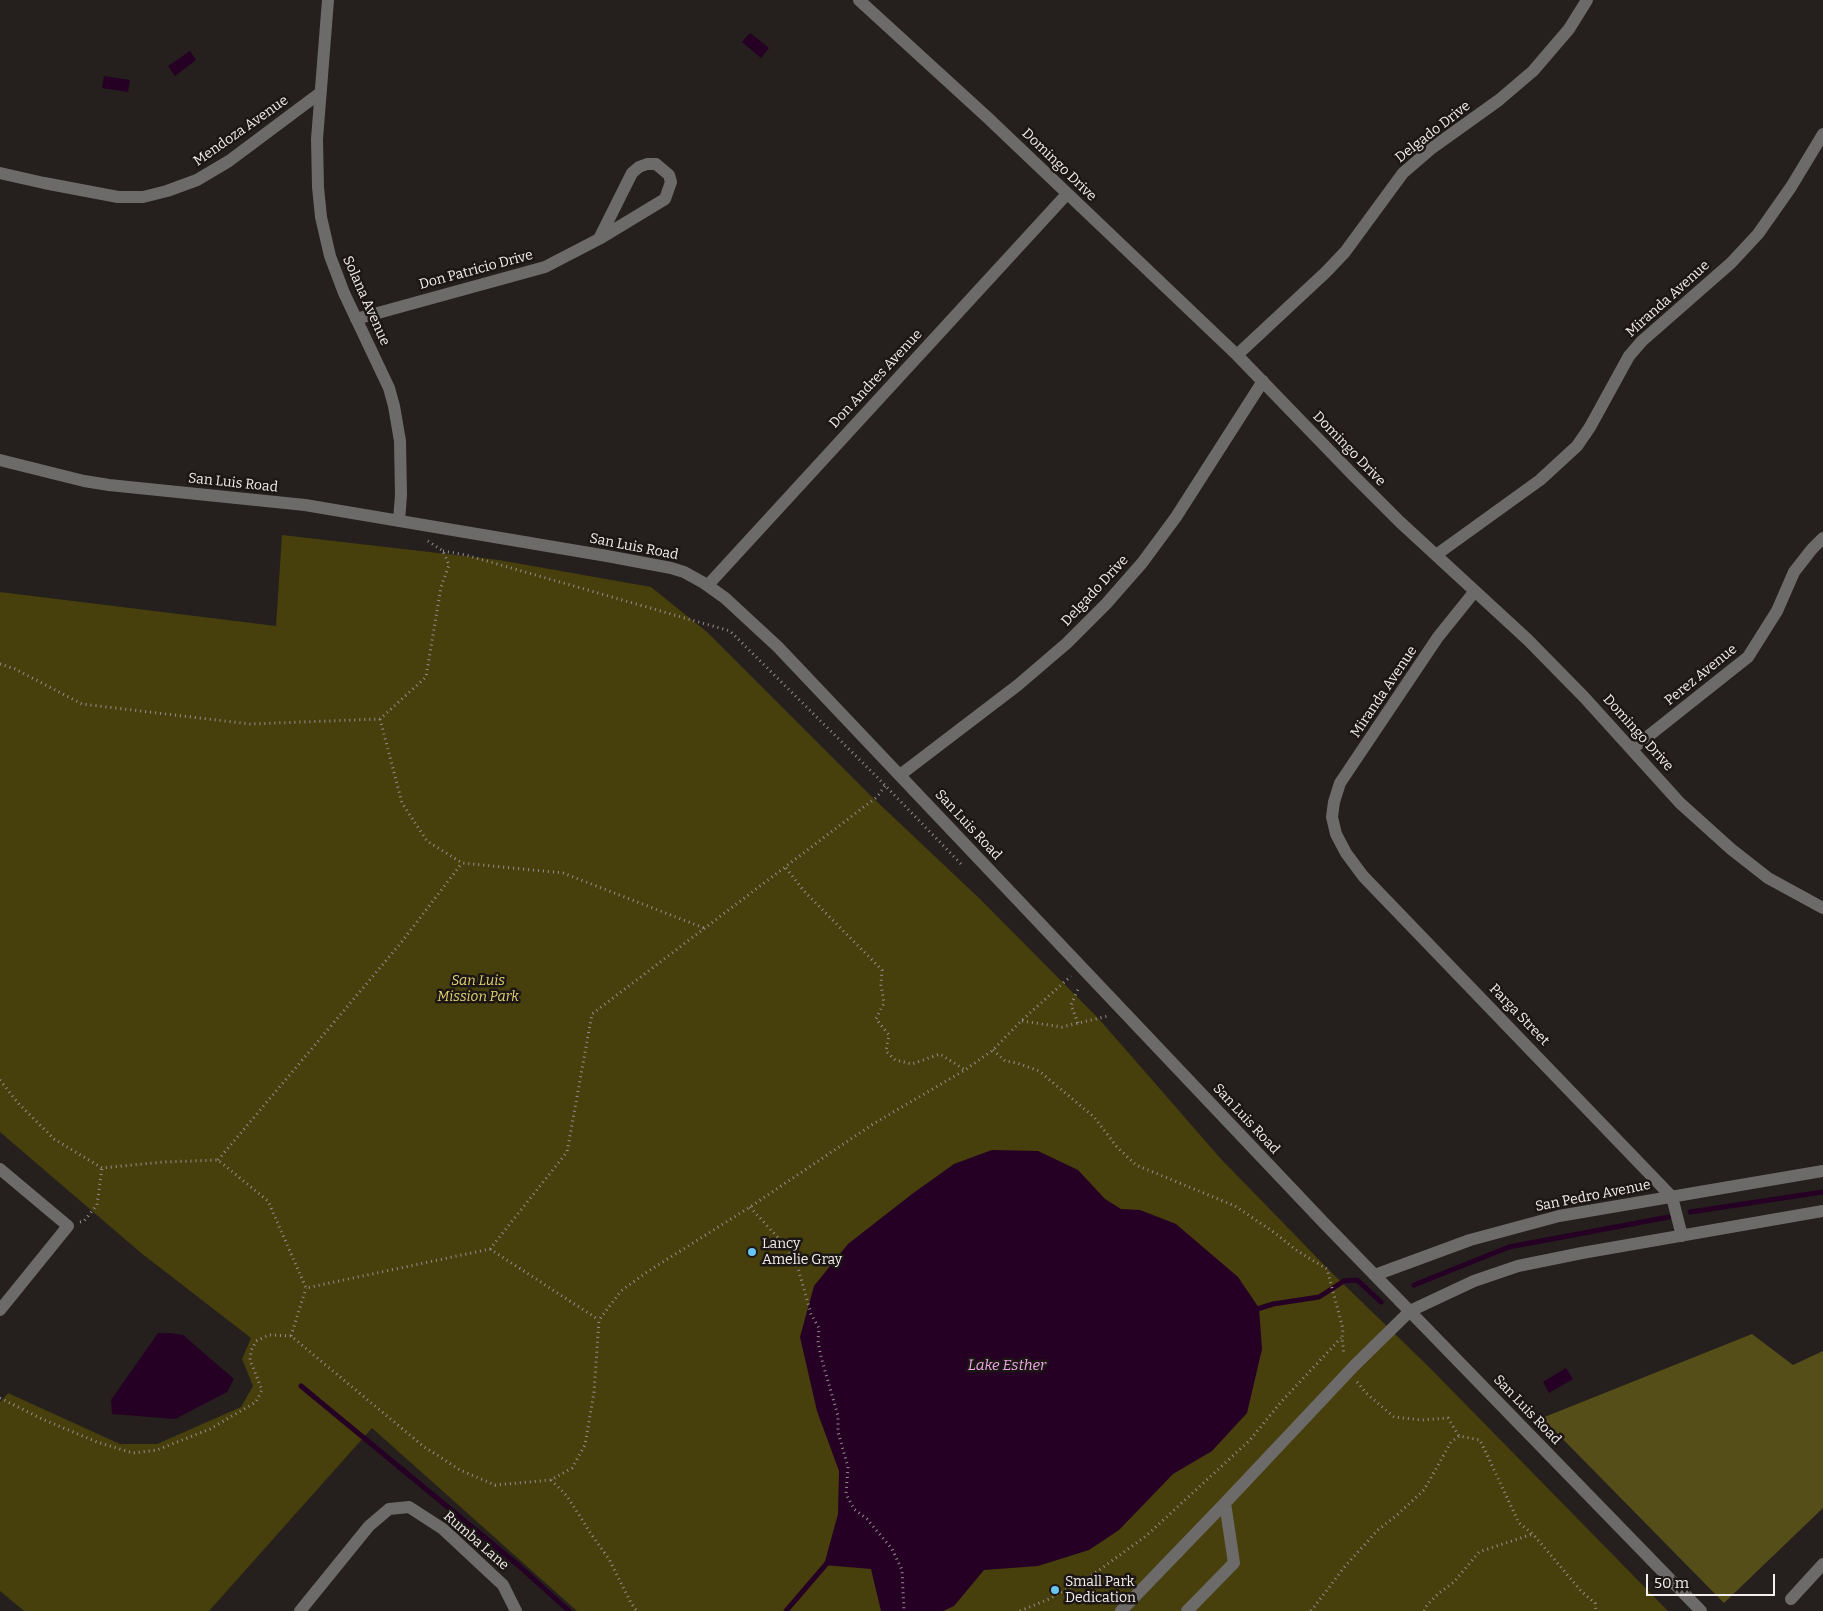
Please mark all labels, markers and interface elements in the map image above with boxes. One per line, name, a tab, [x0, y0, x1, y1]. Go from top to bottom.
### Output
street label: Mendoza Avenue	[191, 92, 291, 170]
street label: Delgado Drive	[1392, 97, 1474, 167]
street label: Domingo Drive	[1018, 125, 1100, 205]
street label: Don Patricio Drive	[417, 247, 535, 293]
street label: Solana Avenue	[339, 254, 393, 348]
street label: Miranda Avenue	[1623, 257, 1713, 341]
street label: Don Andres Avenue	[826, 326, 926, 432]
street label: Domingo Drive	[1309, 408, 1389, 490]
street label: San Luis Road	[187, 470, 279, 496]
street label: San Luis Road	[588, 530, 680, 564]
street label: Delgado Drive	[1058, 552, 1132, 630]
street label: Perez Avenue	[1662, 641, 1740, 709]
street label: Miranda Avenue	[1347, 643, 1421, 741]
street label: Domingo Drive	[1599, 691, 1677, 775]
street label: San Luis Road	[931, 786, 1005, 864]
park label: San Luis Mission Park	[437, 973, 519, 1006]
street label: Parga Street	[1485, 981, 1553, 1049]
street label: San Luis Road	[1209, 1080, 1283, 1158]
street label: San Pedro Avenue	[1534, 1177, 1652, 1215]
place label: Lancy Amelie Gray	[762, 1236, 842, 1268]
marker: Lancy Amelie Gray	[746, 1246, 758, 1258]
water label: Lake Esther	[968, 1357, 1046, 1375]
street label: San Luis Road	[1490, 1372, 1564, 1448]
street label: Rumba Lane	[440, 1508, 512, 1574]
scale bar	[1648, 1564, 1777, 1596]
place label: Small Park Dedication	[1065, 1574, 1136, 1606]
text: 50 m	[1654, 1574, 1689, 1592]
marker: Small Park Dedication	[1049, 1584, 1061, 1596]

